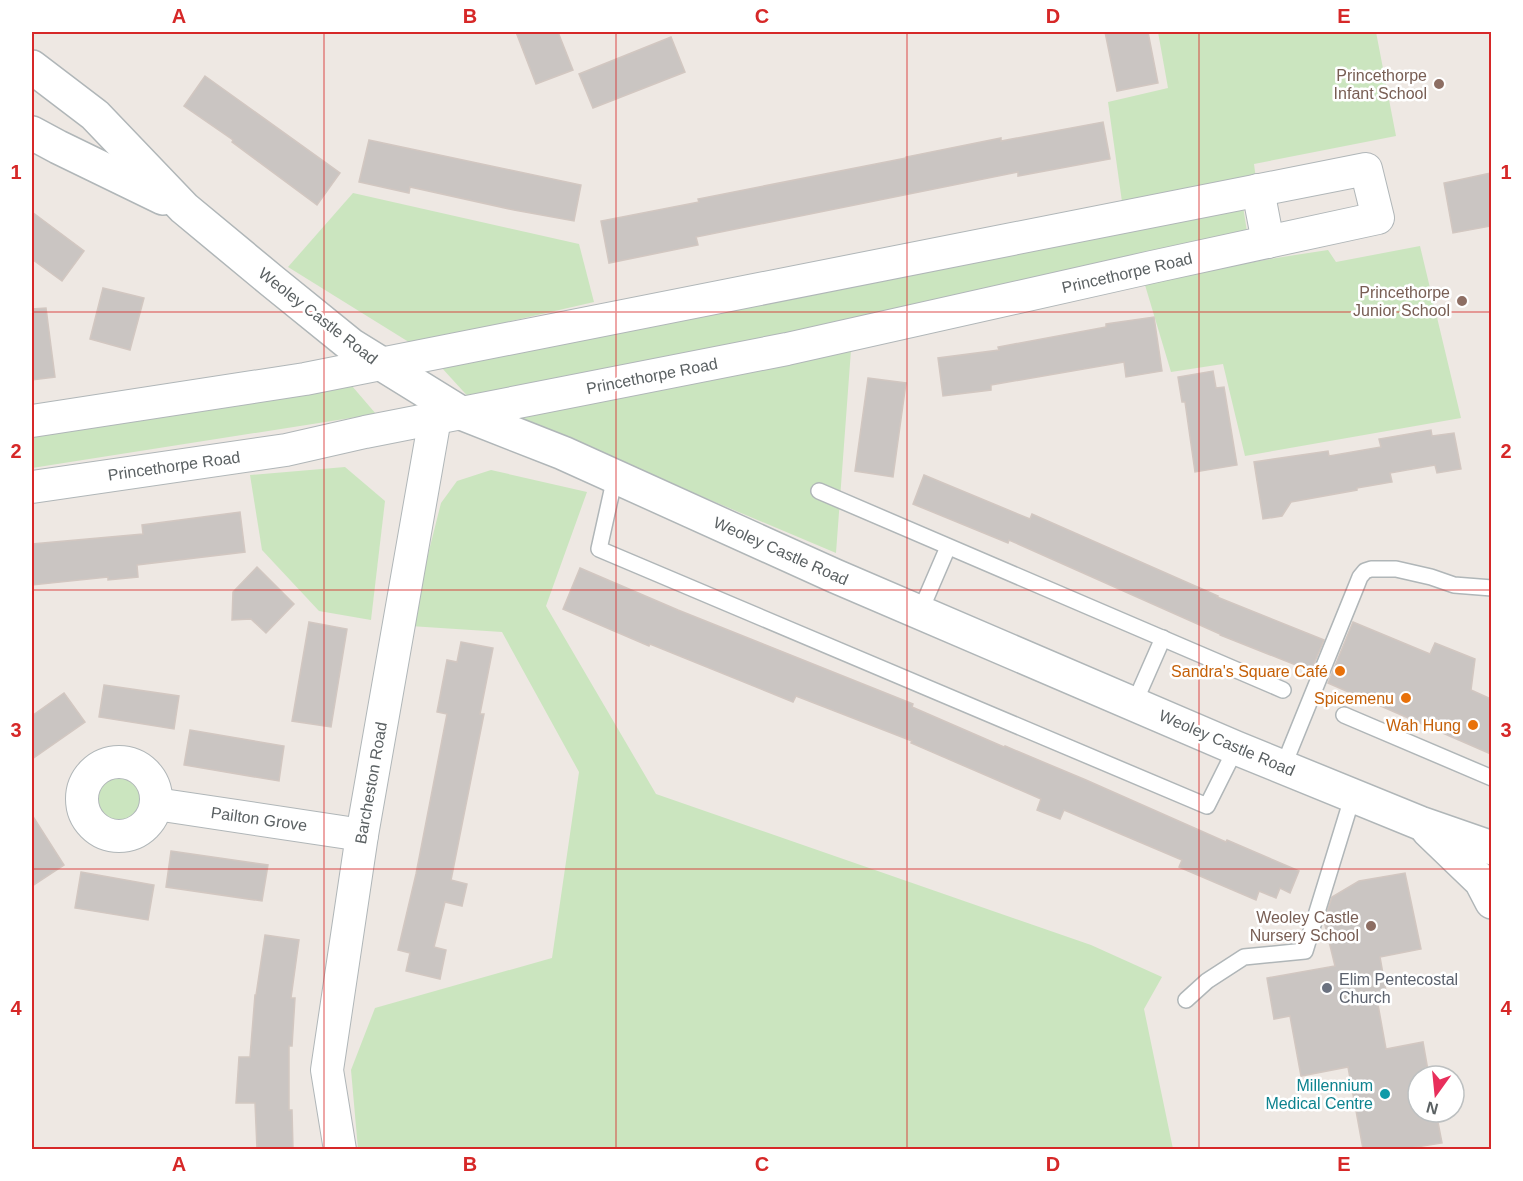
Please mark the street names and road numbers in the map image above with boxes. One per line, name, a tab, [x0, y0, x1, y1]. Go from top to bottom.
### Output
street label: Princethorpe Road	[1060, 250, 1194, 296]
street label: Weoley Castle Road	[255, 264, 381, 368]
street label: Princethorpe Road	[585, 355, 719, 397]
street label: Princethorpe Road	[107, 448, 241, 484]
street label: Weoley Castle Road	[711, 514, 851, 588]
street label: Weoley Castle Road	[1157, 707, 1297, 779]
street label: Barcheston Road	[352, 721, 390, 845]
street label: Pailton Grove	[210, 804, 308, 834]

